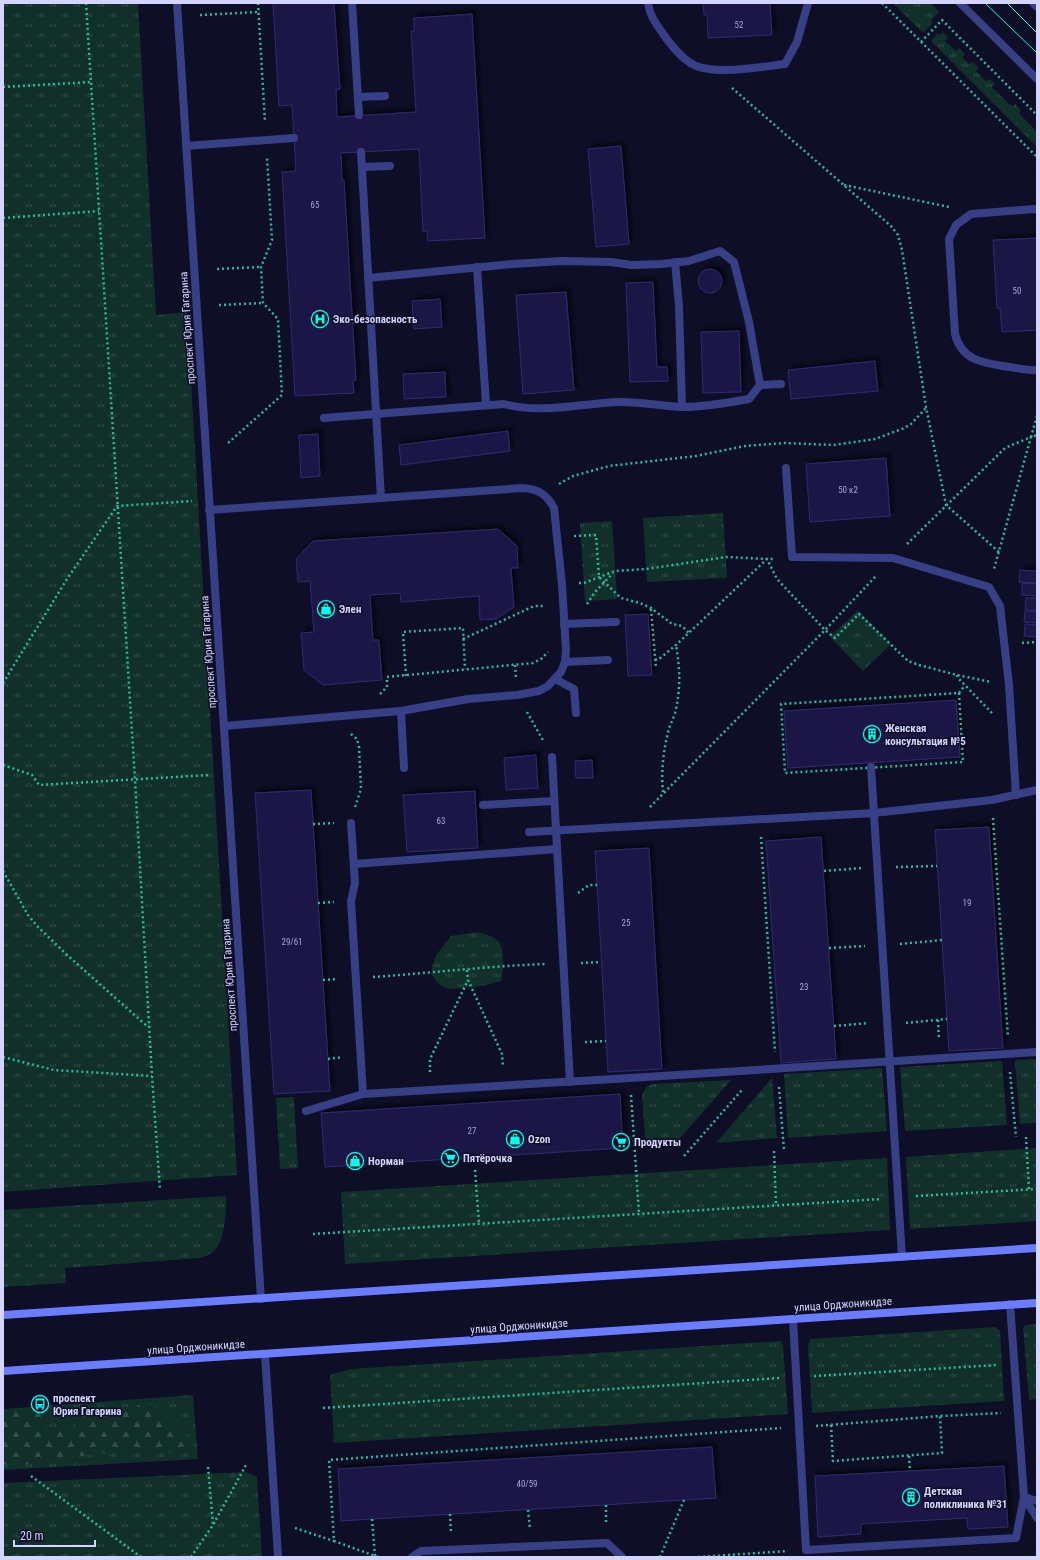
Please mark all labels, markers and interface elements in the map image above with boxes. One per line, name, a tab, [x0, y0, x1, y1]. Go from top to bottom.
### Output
house number: 52	[735, 20, 744, 30]
house number: 65	[311, 200, 320, 210]
street label: проспект Юрия Гагарина	[177, 271, 198, 385]
house number: 50	[1013, 286, 1021, 296]
hospital icon: Эко-безопасность	[310, 309, 330, 329]
place label: Эко-безопасность	[333, 313, 418, 326]
house number: 50 к2	[838, 485, 858, 495]
street label: проспект Юрия Гагарина	[198, 595, 219, 709]
shop icon: Элен	[316, 599, 336, 619]
place label: Элен	[339, 603, 361, 616]
place label: Женская консультация №5	[885, 722, 966, 748]
building icon: Женская консультация №5	[862, 724, 882, 744]
house number: 63	[437, 816, 445, 826]
house number: 19	[963, 898, 971, 908]
street label: проспект Юрия Гагарина	[219, 918, 240, 1032]
house number: 25	[622, 918, 631, 928]
house number: 29/61	[281, 937, 303, 947]
house number: 23	[800, 982, 808, 992]
house number: 27	[468, 1126, 477, 1136]
shop icon: Ozon	[505, 1129, 525, 1149]
supermarket icon: Продукты	[611, 1132, 631, 1152]
place label: Ozon	[528, 1133, 550, 1146]
place label: Продукты	[634, 1136, 681, 1149]
supermarket icon: Пятёрочка	[440, 1148, 460, 1168]
shop icon: Норман	[345, 1151, 365, 1171]
place label: Пятёрочка	[463, 1152, 512, 1165]
place label: Норман	[368, 1155, 404, 1168]
street label: улица Орджоникидзе	[794, 1295, 892, 1314]
street label: улица Орджоникидзе	[470, 1317, 568, 1336]
street label: улица Орджоникидзе	[147, 1338, 245, 1357]
place label: проспект Юрия Гагарина	[53, 1392, 121, 1418]
bus stop icon: проспект Юрия Гагарина	[30, 1394, 50, 1414]
house number: 40/59	[516, 1479, 538, 1489]
place label: Детская поликлиника №31	[924, 1485, 1007, 1511]
building icon: Детская поликлиника №31	[901, 1487, 921, 1507]
scale bar	[14, 1522, 95, 1548]
text: 20 m	[20, 1529, 44, 1543]

